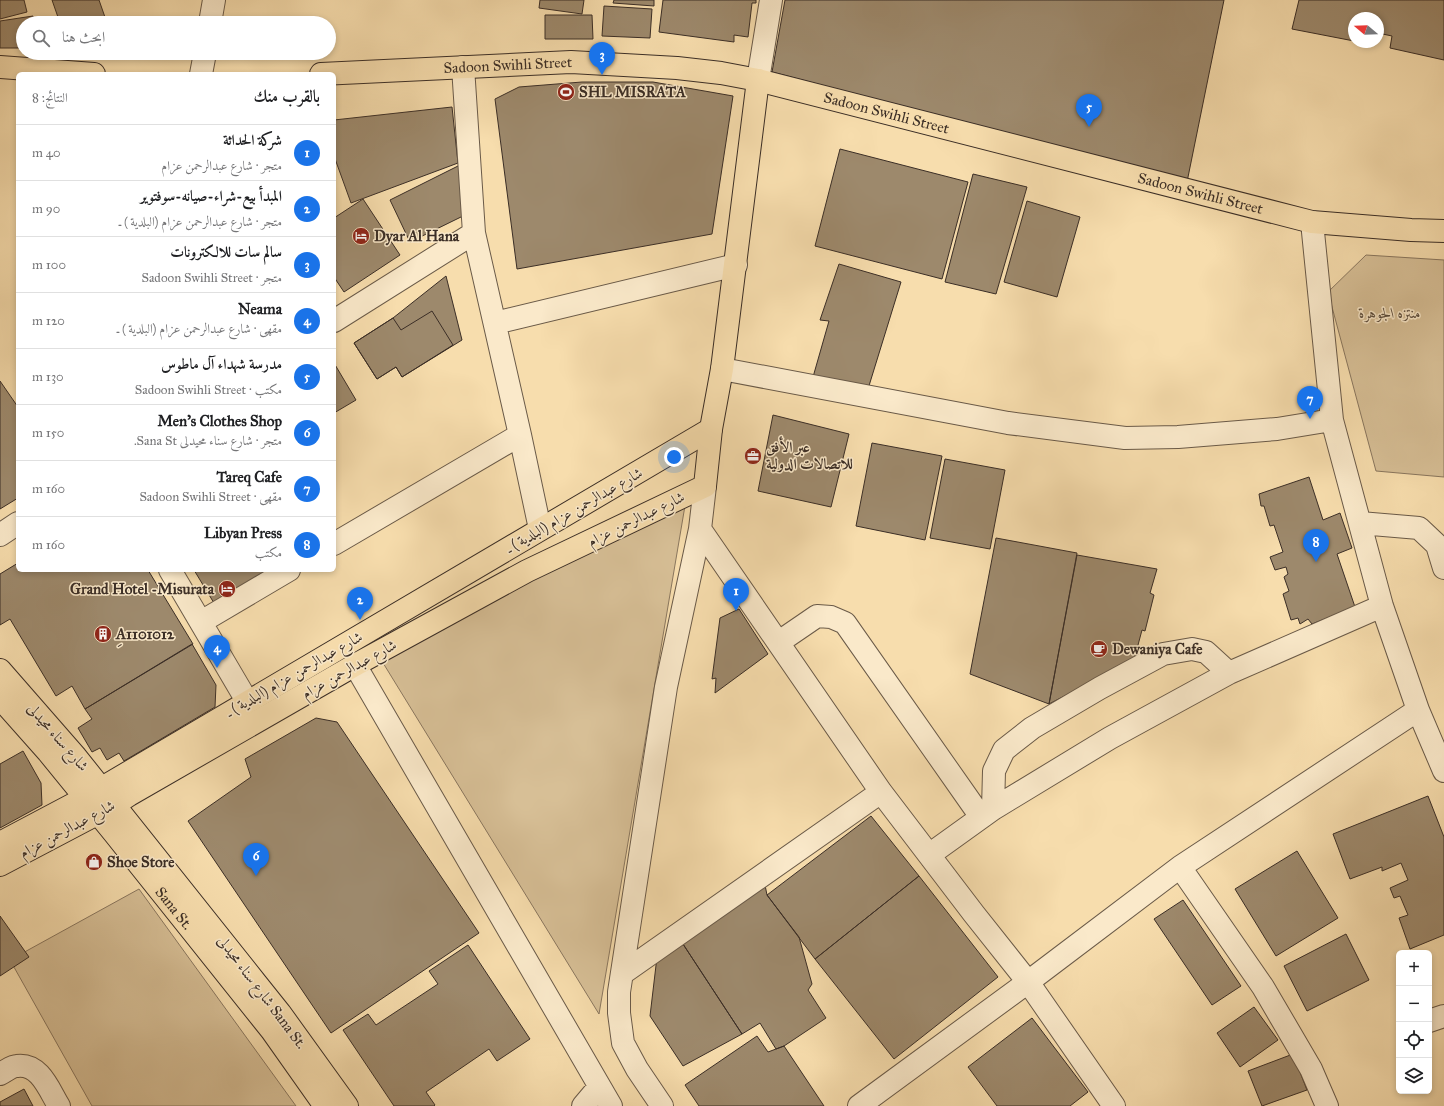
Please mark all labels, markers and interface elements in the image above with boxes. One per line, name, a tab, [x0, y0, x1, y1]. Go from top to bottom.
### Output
north arrow	[1348, 12, 1384, 48]
search box	[16, 16, 336, 60]
icon: search	[30, 27, 52, 49]
text: ابحث هنا	[62, 28, 105, 46]
pin: 3	[589, 42, 615, 75]
street label: Sadoon Swihli Street	[443, 53, 573, 77]
sports icon: SHL MISRATA	[556, 82, 576, 102]
place label: SHL MISRATA	[579, 83, 687, 101]
text: بالقرب منك	[254, 86, 320, 107]
street label: Sadoon Swihli Street	[822, 88, 952, 138]
text: النتائج: 8	[32, 90, 68, 106]
pin: 5	[1076, 94, 1102, 127]
text: شركة الحداثة	[223, 131, 282, 149]
text: 40 m	[32, 145, 61, 161]
text: 1	[304, 145, 310, 161]
text: متجر · شارع عبدالرحمن عزام	[161, 158, 282, 174]
street label: Sadoon Swihli Street	[1136, 169, 1266, 218]
text: المبدأ بيع-شراء-صيانه-سوفتوير	[140, 187, 282, 205]
text: 90 m	[32, 201, 60, 217]
text: 2	[304, 201, 310, 217]
text: متجر · شارع عبدالرحمن عزام (البلدية ) ـ	[119, 214, 282, 230]
hotel icon: Dyar Al Hana	[351, 226, 371, 246]
place label: Dyar Al Hana	[374, 227, 460, 246]
text: سالم سات للالكترونات	[170, 243, 282, 261]
text: 100 m	[32, 257, 66, 273]
text: 3	[304, 257, 310, 273]
text: متجر · Sadoon Swihli Street	[141, 270, 282, 286]
text: Neama	[238, 300, 282, 318]
park label: منتزه الجوهرة	[1358, 304, 1421, 323]
text: 120 m	[32, 313, 65, 329]
text: 4	[303, 313, 311, 329]
text: مقهى · شارع عبدالرحمن عزام (البلدية ) ـ	[117, 321, 282, 337]
text: مدرسة شهداء آل ماطوس	[161, 355, 282, 373]
text: 130 m	[32, 369, 64, 385]
text: 5	[304, 369, 310, 385]
text: مكتب · Sadoon Swihli Street	[135, 382, 282, 398]
pin: 7	[1297, 386, 1323, 419]
text: Men’s Clothes Shop	[157, 412, 282, 430]
text: 150 m	[32, 425, 64, 441]
text: 6	[304, 425, 310, 441]
text: متجر · شارع سناء محيدلى Sana St.	[134, 433, 282, 449]
place label: عبر الأفق للاتصالات الدولية	[766, 436, 853, 473]
office icon: عبر الأفق للاتصالات الدولية	[743, 446, 763, 466]
your location	[664, 447, 684, 467]
street label: شارع عبدالرحمن عزام (البلدية ) ـ	[502, 464, 646, 556]
text: Tareq Cafe	[216, 468, 282, 486]
text: 160 m	[32, 481, 65, 497]
text: 7	[304, 481, 310, 497]
street label: شارع عبدالرحمن عزام	[585, 488, 687, 550]
text: مقهى · Sadoon Swihli Street	[139, 489, 282, 505]
text: Libyan Press	[204, 524, 282, 542]
pin: 8	[1303, 529, 1329, 562]
text: 160 m	[32, 537, 65, 553]
text: 8	[304, 537, 310, 553]
text: مكتب	[255, 545, 282, 561]
pin: 1	[723, 578, 749, 611]
hotel icon: Grand Hotel -Misurata	[217, 579, 237, 599]
place label: Grand Hotel -Misurata	[70, 580, 215, 598]
pin: 2	[347, 587, 373, 620]
building icon: ِA1101012	[93, 624, 113, 644]
place label: ِA1101012	[115, 625, 175, 647]
street label: شارع عبدالرحمن عزام (البلدية ) ـ	[222, 628, 368, 724]
pin: 4	[204, 635, 230, 668]
street label: شارع عبدالرحمن عزام	[298, 636, 402, 706]
cafe icon: Dewaniya Cafe	[1089, 639, 1109, 659]
place label: Dewaniya Cafe	[1112, 640, 1203, 659]
street label: شارع سناء محيدلى	[21, 699, 92, 777]
street label: شارع عبدالرحمن عزام	[16, 796, 120, 865]
pin: 6	[243, 843, 269, 876]
shop icon: Shoe Store	[84, 852, 104, 872]
place label: Shoe Store	[107, 853, 175, 871]
street label: Sana St.	[151, 883, 197, 933]
street label: شارع سناء محيدلى Sana St.	[210, 932, 311, 1055]
map controls	[1396, 950, 1432, 1094]
button: +	[1396, 950, 1432, 986]
button: −	[1396, 986, 1432, 1022]
button: locate	[1396, 1022, 1432, 1058]
button: layers	[1396, 1058, 1432, 1094]

